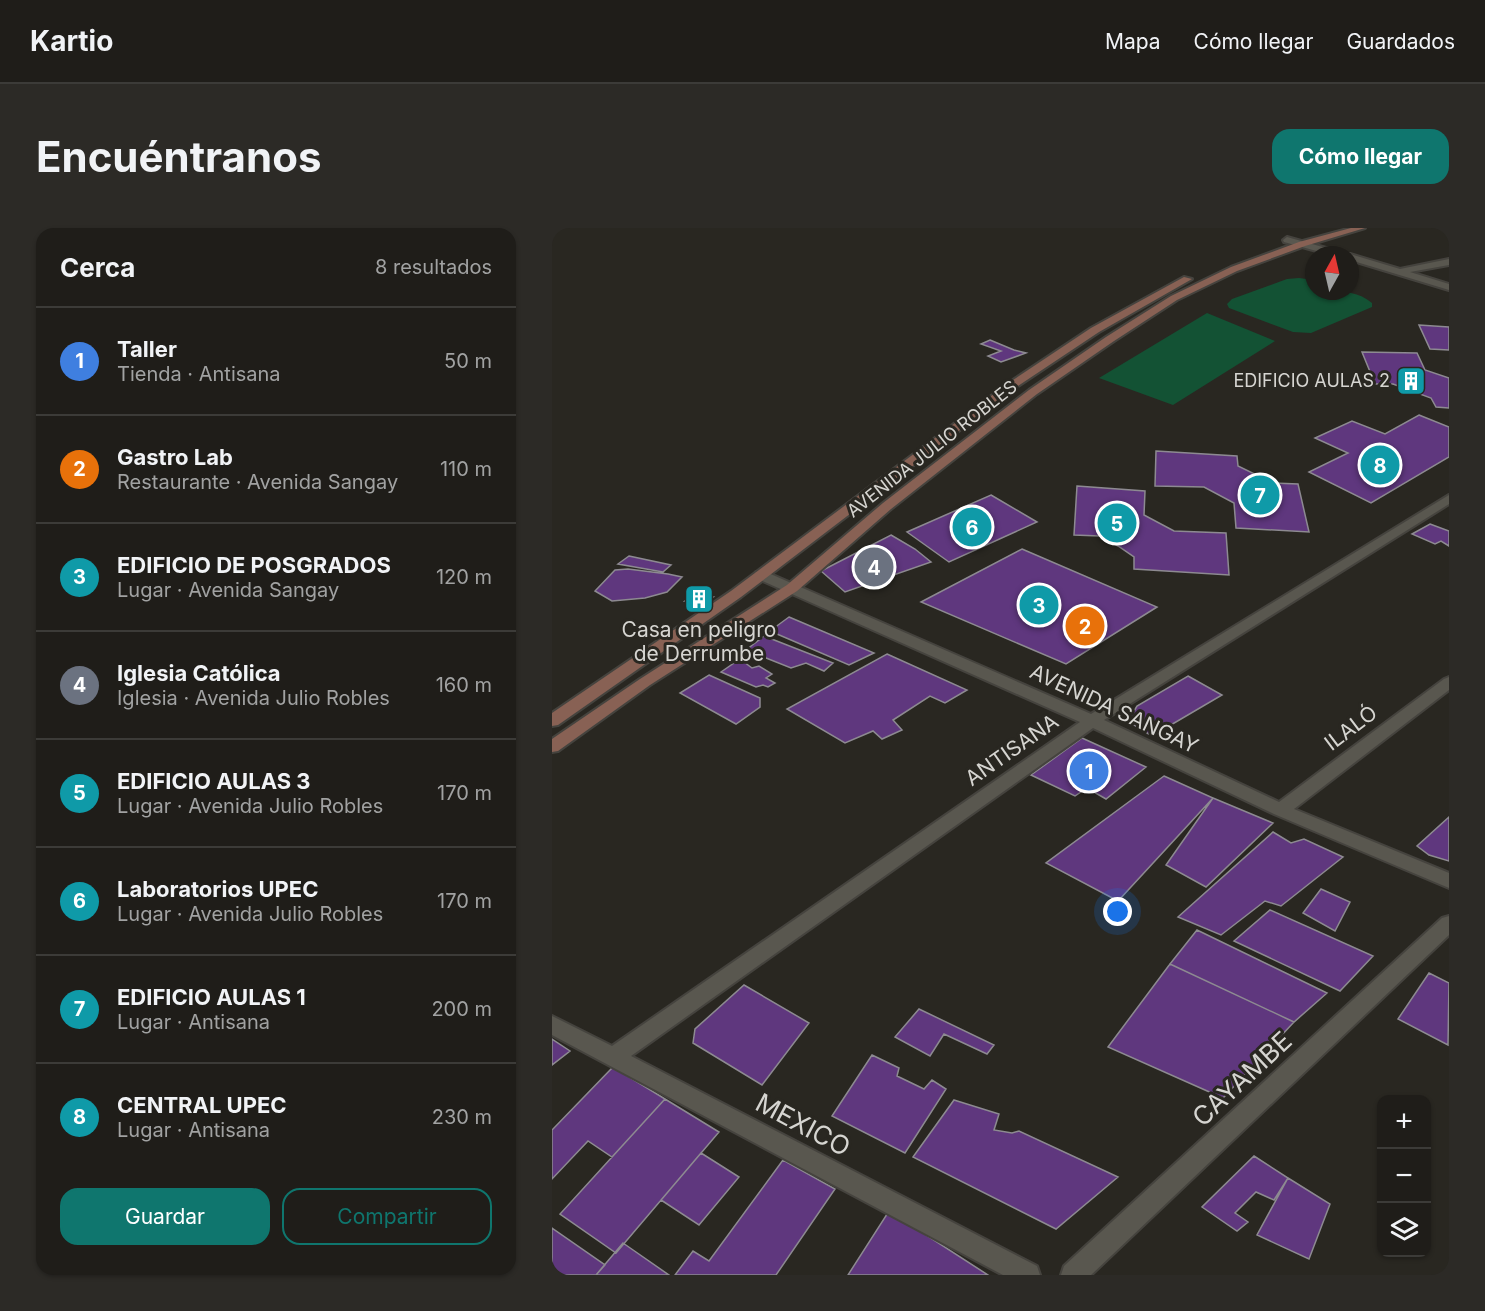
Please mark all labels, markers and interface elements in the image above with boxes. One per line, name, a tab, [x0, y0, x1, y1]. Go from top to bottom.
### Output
text: Kartio	[30, 24, 113, 58]
text: Mapa	[1105, 29, 1161, 54]
text: Cómo llegar	[1194, 29, 1313, 54]
text: Guardados	[1346, 29, 1455, 54]
button: Cómo llegar	[1272, 129, 1449, 184]
text: Encuéntranos	[36, 131, 321, 182]
north arrow	[1305, 246, 1359, 300]
text: Cerca	[60, 252, 135, 283]
text: 8 resultados	[375, 255, 492, 279]
text: Taller	[117, 336, 177, 362]
text: 1	[75, 349, 84, 373]
text: 50 m	[444, 349, 492, 373]
text: Tienda · Antisana	[117, 362, 281, 386]
building icon: EDIFICIO AULAS 2	[1395, 365, 1427, 397]
place label: EDIFICIO AULAS 2	[1233, 370, 1390, 391]
street label: AVENIDA JULIO ROBLES	[843, 376, 1021, 521]
pin: 8	[1360, 442, 1400, 488]
text: Gastro Lab	[117, 444, 233, 470]
text: 2	[73, 457, 86, 481]
text: 110 m	[440, 457, 492, 481]
text: Restaurante · Avenida Sangay	[117, 470, 398, 494]
pin: 7	[1240, 472, 1280, 518]
pin: 5	[1098, 500, 1136, 546]
pin: 6	[952, 504, 992, 550]
pin: 4	[854, 544, 894, 590]
text: EDIFICIO DE POSGRADOS	[117, 552, 391, 578]
text: 3	[73, 565, 86, 589]
text: 120 m	[436, 565, 492, 589]
text: Lugar · Avenida Sangay	[117, 578, 339, 602]
pin: 3	[1020, 582, 1058, 628]
building icon: Casa en peligro de Derrumbe	[683, 583, 715, 615]
pin: 2	[1066, 604, 1104, 648]
place label: Casa en peligro de Derrumbe	[622, 617, 776, 666]
street label: AVENIDA SANGAY	[1026, 659, 1202, 758]
text: Iglesia Católica	[117, 660, 281, 686]
text: 4	[73, 673, 86, 697]
text: 160 m	[436, 673, 492, 697]
text: Iglesia · Avenida Julio Robles	[117, 686, 390, 710]
street label: ILALÓ	[1319, 699, 1382, 755]
street label: ANTISANA	[960, 708, 1063, 791]
pin: 1	[1070, 748, 1108, 794]
text: EDIFICIO AULAS 3	[117, 768, 311, 794]
text: 5	[73, 781, 86, 805]
text: 170 m	[437, 781, 492, 805]
text: Lugar · Avenida Julio Robles	[117, 794, 383, 818]
text: Laboratorios UPEC	[117, 876, 318, 902]
text: 6	[73, 889, 86, 913]
text: 170 m	[437, 889, 492, 913]
your location	[1103, 897, 1132, 926]
text: Lugar · Avenida Julio Robles	[117, 902, 383, 926]
text: EDIFICIO AULAS 1	[117, 984, 306, 1010]
text: 7	[74, 997, 85, 1021]
text: 200 m	[431, 997, 492, 1021]
text: Lugar · Antisana	[117, 1010, 270, 1034]
street label: CAYAMBE	[1186, 1025, 1298, 1132]
street label: MEXICO	[751, 1087, 856, 1162]
text: CENTRAL UPEC	[117, 1092, 287, 1118]
map controls	[1377, 1095, 1431, 1257]
button: +	[1377, 1095, 1431, 1149]
text: 8	[73, 1105, 86, 1129]
text: 230 m	[432, 1105, 492, 1129]
text: Lugar · Antisana	[117, 1118, 270, 1142]
button: −	[1377, 1149, 1431, 1203]
button: Guardar	[60, 1188, 270, 1245]
button: Compartir	[282, 1188, 492, 1245]
button: layers	[1377, 1203, 1431, 1257]

